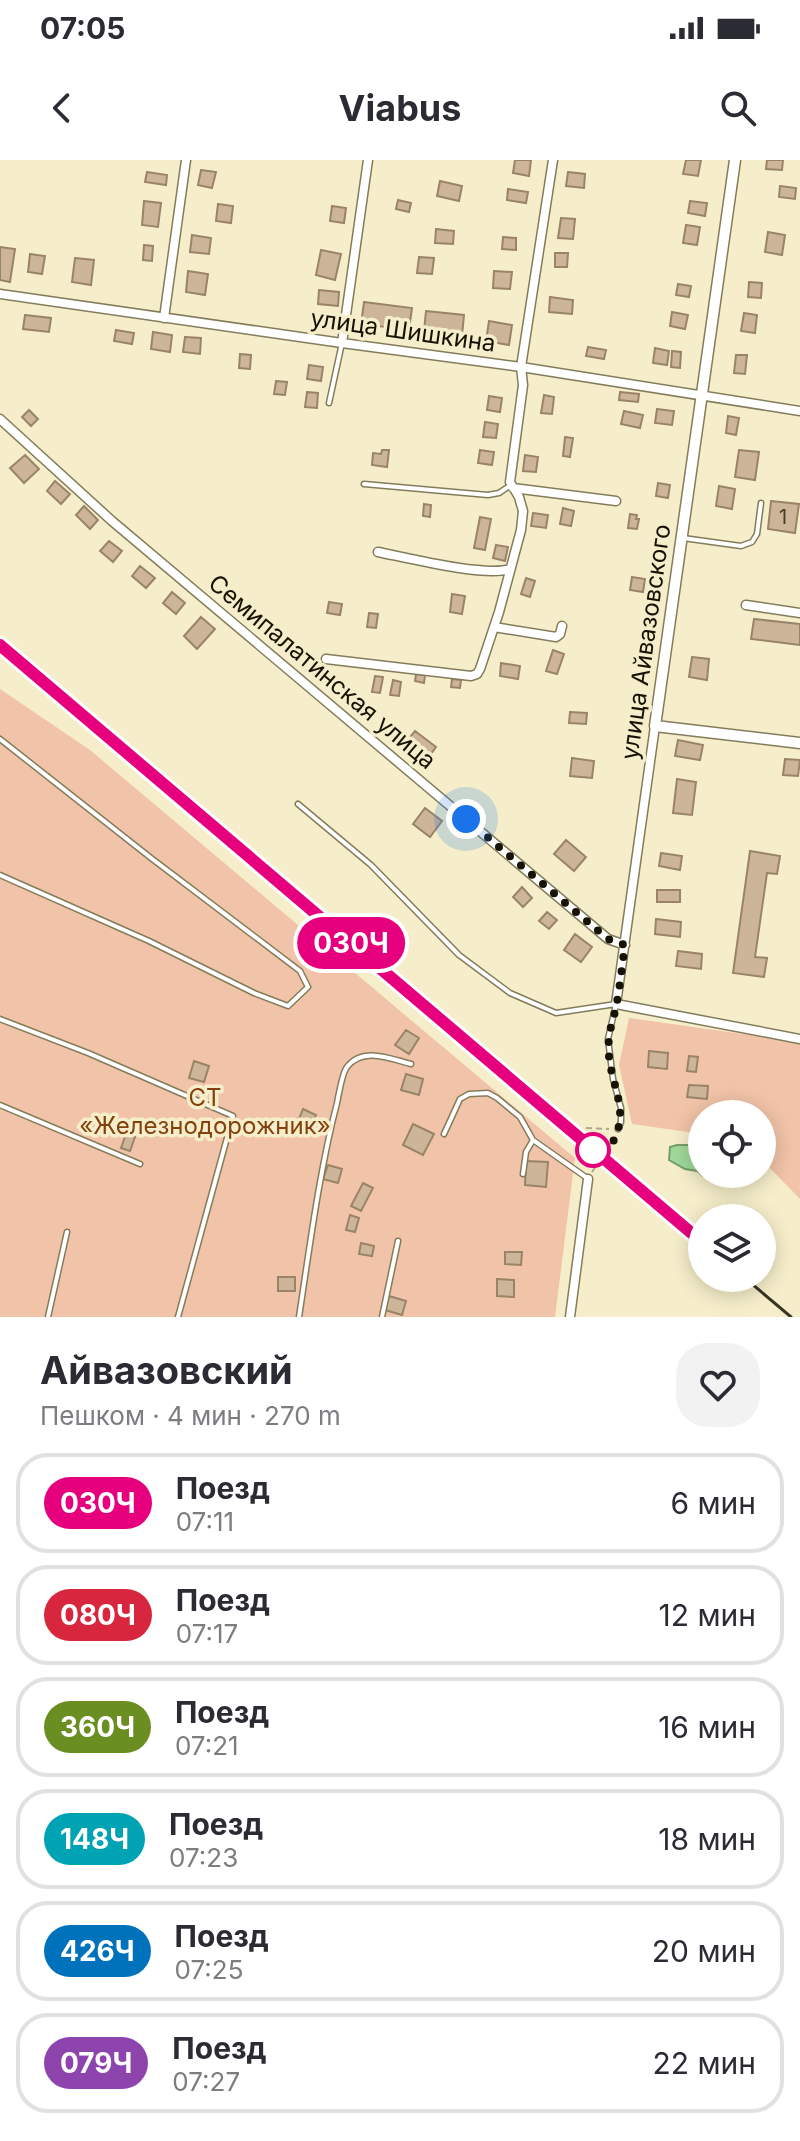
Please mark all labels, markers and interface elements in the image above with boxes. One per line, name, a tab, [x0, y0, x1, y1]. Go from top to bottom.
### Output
text: 07:05	[40, 10, 126, 46]
icon: back	[40, 86, 84, 130]
text: Viabus	[339, 86, 461, 130]
icon: search	[716, 86, 760, 130]
street label: улица Шишкина	[309, 303, 498, 358]
house number: 1	[779, 505, 787, 529]
street label: улица Айвазовского	[615, 522, 676, 762]
street label: Семипалатинская улица	[203, 568, 442, 775]
your location	[446, 799, 486, 839]
line badge: 030Ч	[295, 917, 407, 969]
text: 030Ч	[313, 926, 389, 960]
park label: СТ «Железнодорожник»	[79, 1083, 331, 1140]
map controls	[688, 1100, 776, 1292]
button: locate	[688, 1100, 776, 1188]
unlabelled marker	[576, 1133, 610, 1167]
button: layers	[688, 1204, 776, 1292]
button: heart	[676, 1343, 760, 1427]
text: Айвазовский	[40, 1347, 293, 1393]
text: Пешком · 4 мин · 270 m	[40, 1400, 341, 1431]
text: Поезд	[176, 1470, 270, 1506]
text: 6 мин	[670, 1485, 756, 1521]
text: 030Ч	[60, 1486, 136, 1520]
text: 07:11	[176, 1506, 234, 1537]
text: Поезд	[176, 1582, 270, 1618]
text: 12 мин	[658, 1597, 756, 1633]
text: 080Ч	[60, 1598, 136, 1632]
text: 07:17	[176, 1618, 238, 1649]
text: Поезд	[175, 1694, 269, 1730]
text: 16 мин	[658, 1709, 756, 1745]
text: 360Ч	[60, 1710, 135, 1744]
text: 07:21	[175, 1730, 239, 1761]
text: Поезд	[169, 1806, 263, 1842]
text: 18 мин	[658, 1821, 756, 1857]
text: 148Ч	[60, 1822, 129, 1856]
text: 07:23	[169, 1842, 238, 1873]
text: Поезд	[175, 1918, 269, 1954]
text: 20 мин	[652, 1933, 756, 1969]
text: 426Ч	[60, 1934, 135, 1968]
text: 07:25	[175, 1954, 243, 1985]
text: Поезд	[172, 2030, 267, 2066]
text: 22 мин	[652, 2045, 756, 2081]
text: 079Ч	[60, 2046, 132, 2080]
text: 07:27	[172, 2066, 240, 2097]

